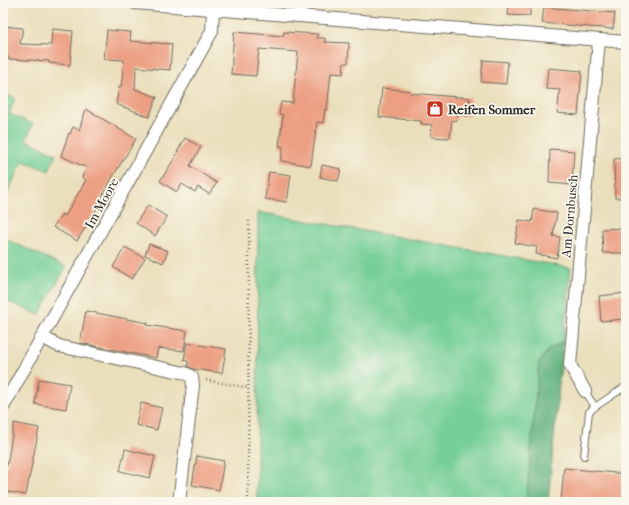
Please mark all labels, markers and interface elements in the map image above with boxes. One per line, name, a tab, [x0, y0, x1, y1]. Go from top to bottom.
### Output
shop icon: Reifen Sommer	[425, 99, 445, 119]
place label: Reifen Sommer	[448, 102, 536, 117]
street label: Am Dornbusch	[558, 173, 581, 259]
street label: Im Moore	[81, 175, 122, 231]

